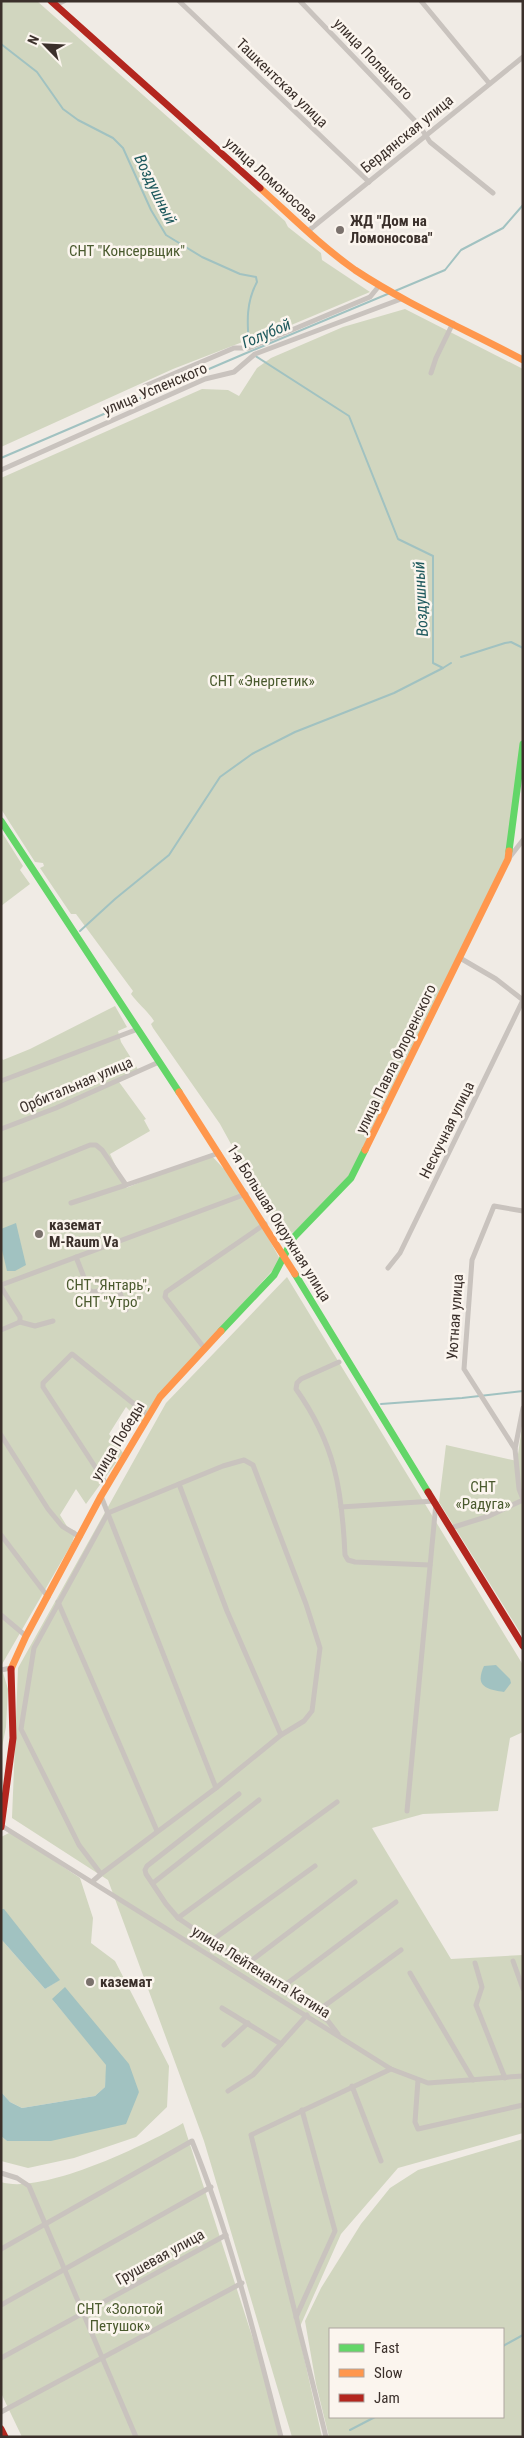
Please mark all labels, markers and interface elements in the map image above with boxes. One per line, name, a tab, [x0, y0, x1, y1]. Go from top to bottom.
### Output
street label: улица Полецкого	[330, 14, 416, 104]
north arrow	[20, 20, 70, 70]
text: N	[24, 33, 42, 47]
street label: Ташкентская улица	[232, 35, 332, 131]
street label: Бердянская улица	[357, 91, 457, 177]
street label: улица Ломоносова	[221, 134, 321, 226]
water label: Воздушный	[130, 151, 181, 227]
place label: ЖД "Дом на Ломоносова"	[350, 212, 433, 247]
marker: ЖД "Дом на Ломоносова"	[334, 224, 346, 236]
park label: СНТ "Консервщик"	[69, 242, 185, 260]
water label: Голубой	[239, 315, 294, 352]
street label: улица Успенского	[100, 359, 210, 419]
water label: Воздушный	[409, 561, 432, 637]
park label: СНТ «Энергетик»	[209, 672, 315, 690]
street label: улица Павла Флоренского	[352, 981, 440, 1137]
street label: Орбитальная улица	[17, 1053, 135, 1117]
street label: Нескучная улица	[416, 1079, 478, 1181]
street label: 1-я Большая Окружная улица	[223, 1141, 335, 1305]
place label: каземат M-Raum Va	[49, 1216, 119, 1251]
marker: каземат M-Raum Va	[33, 1228, 45, 1240]
street label: Уютная улица	[443, 1273, 467, 1361]
park label: СНТ "Янтарь", СНТ "Утро"	[66, 1276, 150, 1311]
street label: улица Победы	[87, 1398, 149, 1484]
park label: СНТ «Радуга»	[455, 1478, 511, 1513]
street label: улица Лейтенанта Катина	[188, 1922, 334, 2022]
place label: каземат	[100, 1973, 152, 1991]
marker: каземат	[84, 1976, 96, 1988]
street label: Грушевая улица	[112, 2225, 208, 2289]
park label: СНТ «Золотой Петушок»	[77, 2300, 163, 2335]
legend	[329, 2328, 504, 2418]
text: Fast	[374, 2339, 399, 2357]
text: Slow	[374, 2364, 403, 2382]
text: Jam	[374, 2389, 400, 2407]

